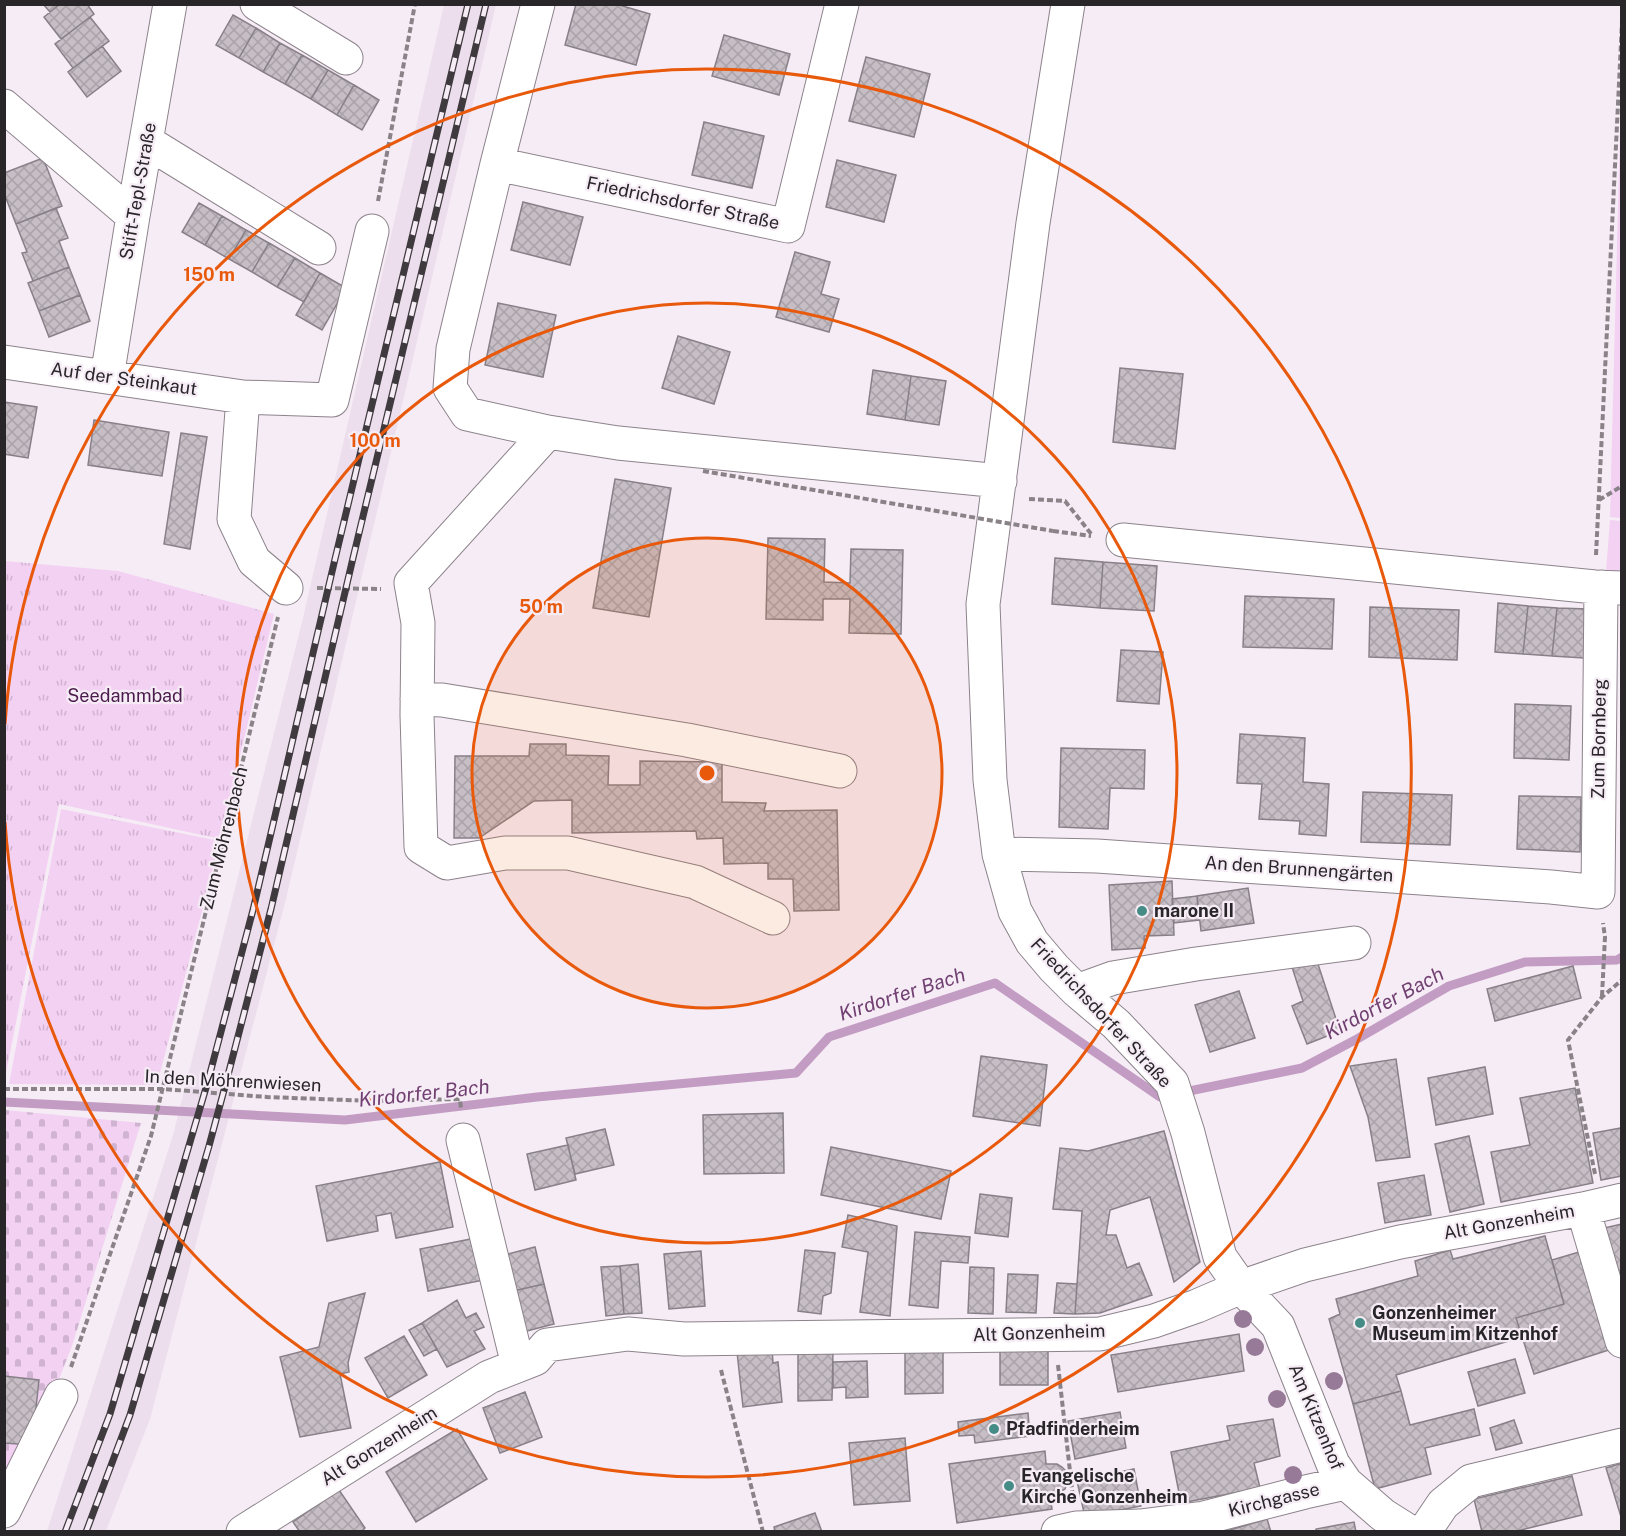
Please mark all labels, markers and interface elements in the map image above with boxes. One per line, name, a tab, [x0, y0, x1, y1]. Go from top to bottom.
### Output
street label: Stift-Tepl-Straße	[115, 121, 160, 261]
street label: Friedrichsdorfer Straße	[585, 172, 781, 233]
text: 150 m	[183, 264, 235, 285]
street label: Auf der Steinkaut	[50, 358, 199, 399]
text: 100 m	[349, 430, 401, 451]
text: 50 m	[519, 596, 563, 617]
street label: Zum Bornberg	[1587, 679, 1610, 799]
park label: Seedammbad	[67, 685, 183, 706]
centre of rings	[697, 763, 717, 783]
street label: Zum Möhrenbach	[196, 764, 251, 911]
street label: An den Brunnengärten	[1204, 851, 1394, 886]
place label: marone II	[1154, 900, 1234, 921]
marker: marone II	[1135, 904, 1149, 918]
street label: Friedrichsdorfer Straße	[1027, 934, 1176, 1092]
water label: Kirdorfer Bach	[836, 962, 968, 1026]
water label: Kirdorfer Bach	[1320, 962, 1448, 1044]
street label: In den Möhrenwiesen	[144, 1065, 322, 1096]
water label: Kirdorfer Bach	[357, 1074, 491, 1112]
street label: Alt Gonzenheim	[1442, 1200, 1576, 1243]
place label: Gonzenheimer Museum im Kitzenhof	[1372, 1302, 1558, 1344]
marker: Gonzenheimer Museum im Kitzenhof	[1353, 1316, 1367, 1330]
street label: Alt Gonzenheim	[972, 1320, 1106, 1345]
street label: Am Kitzenhof	[1285, 1361, 1348, 1473]
street label: Alt Gonzenheim	[317, 1402, 441, 1490]
place label: Pfadfinderheim	[1006, 1418, 1140, 1439]
marker: Pfadfinderheim	[987, 1422, 1001, 1436]
place label: Evangelische Kirche Gonzenheim	[1021, 1465, 1188, 1507]
street label: Kirchgasse	[1226, 1478, 1322, 1521]
marker: Evangelische Kirche Gonzenheim	[1002, 1479, 1016, 1493]

